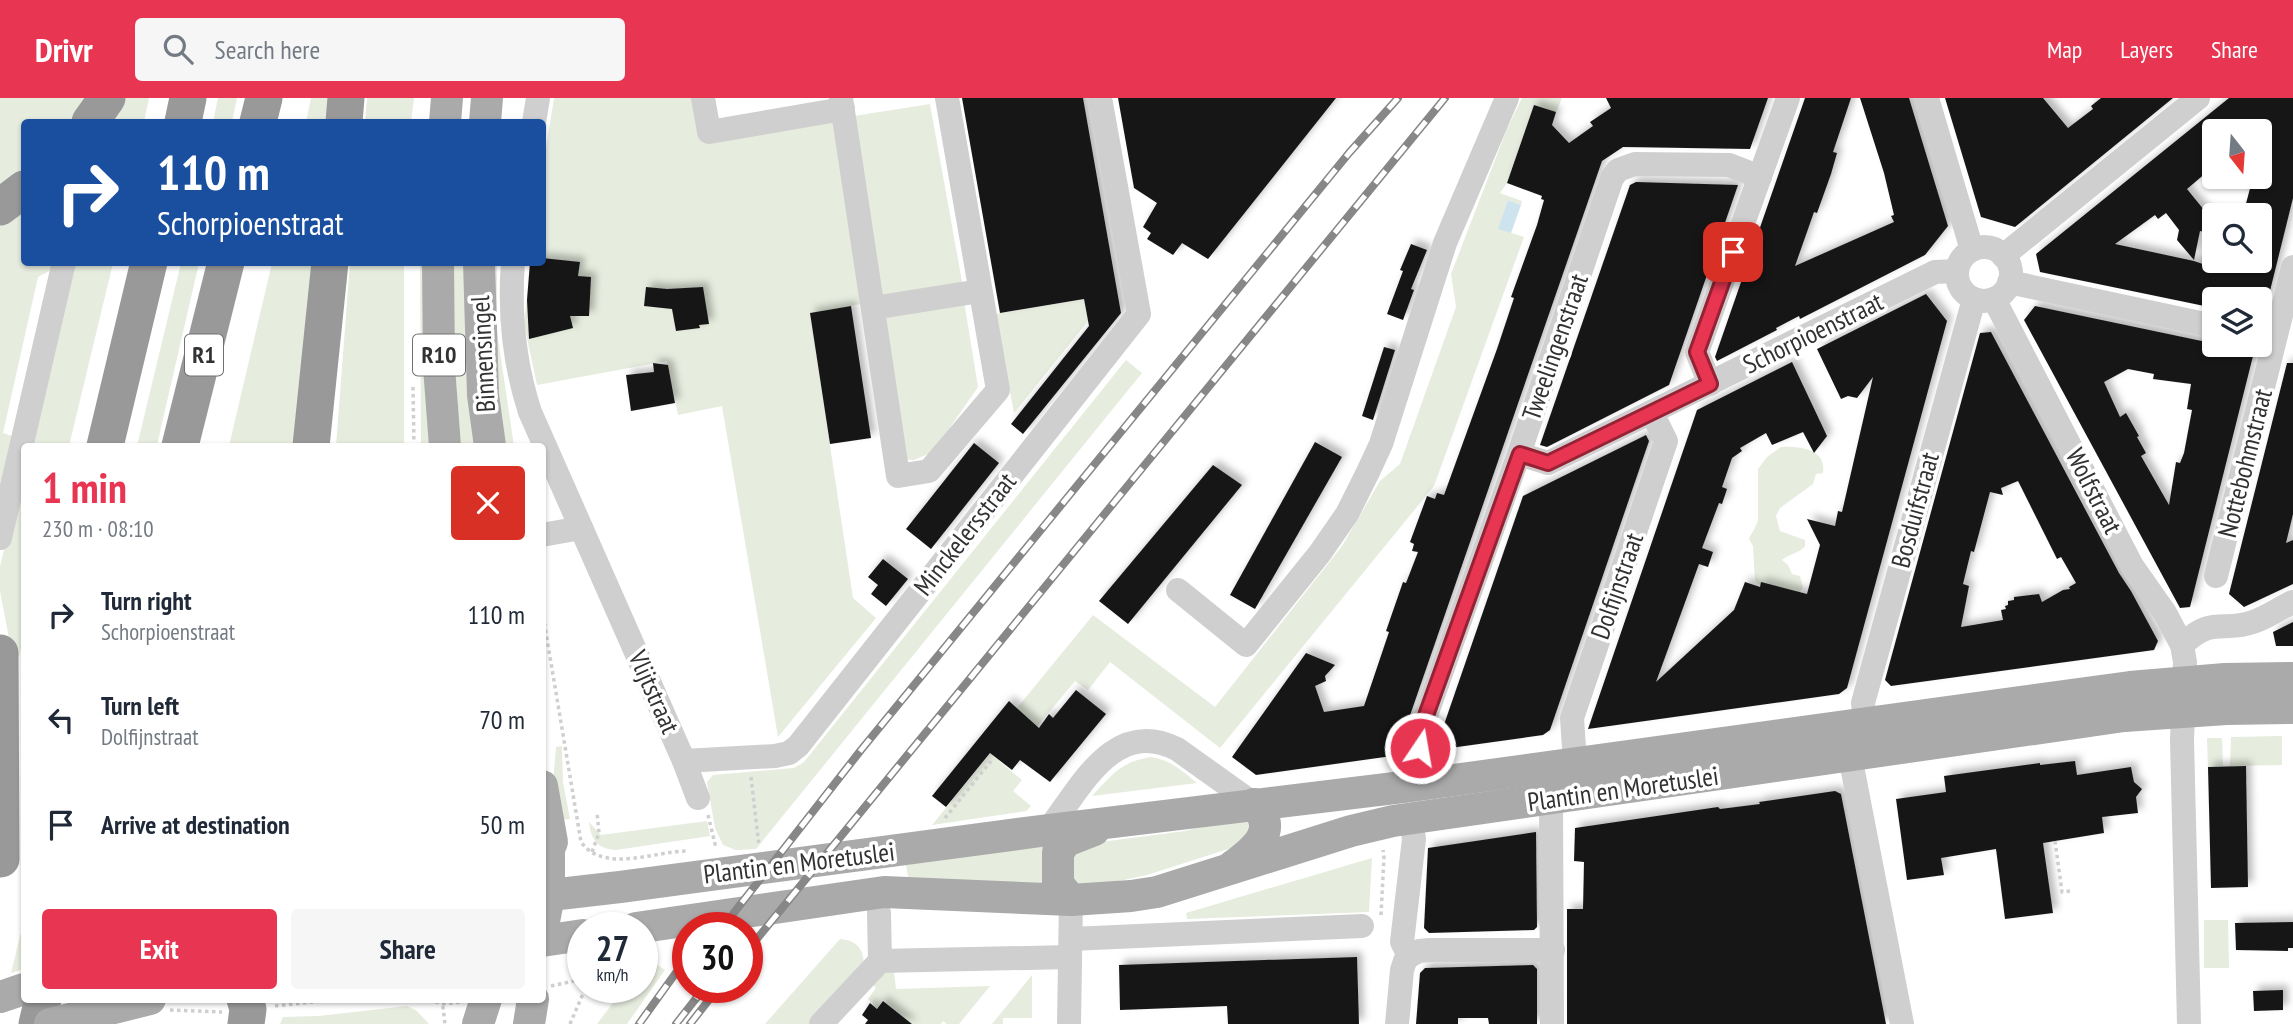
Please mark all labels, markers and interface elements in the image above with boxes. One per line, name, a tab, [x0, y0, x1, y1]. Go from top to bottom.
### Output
search box	[135, 18, 625, 81]
text: Drivr	[35, 28, 93, 71]
icon: search	[159, 30, 197, 68]
text: Search here	[215, 33, 320, 66]
text: Map	[2047, 34, 2082, 65]
text: Layers	[2120, 34, 2173, 65]
text: Share	[2211, 34, 2258, 65]
north arrow	[2202, 119, 2272, 189]
map controls	[2202, 119, 2272, 357]
text: 110 m	[157, 140, 270, 204]
icon: right	[42, 147, 133, 238]
text: Schorpioenstraat	[157, 202, 344, 244]
button: search	[2202, 203, 2272, 273]
pin	[1703, 222, 1763, 282]
icon: arrive	[1714, 233, 1752, 271]
street label: Tweelingenstraat	[1514, 269, 1595, 424]
street label: Schorpioenstraat	[1737, 285, 1888, 381]
button: layers	[2202, 287, 2272, 357]
street label: Binnensingel	[463, 295, 502, 413]
road number: R1	[185, 334, 223, 376]
road number: R10	[413, 334, 465, 376]
street label: Nottebohmstraat	[2210, 385, 2279, 541]
street label: Wolfstraat	[2059, 443, 2130, 539]
street label: Bosduifstraat	[1883, 449, 1946, 571]
text: 1 min	[42, 460, 127, 515]
button: close	[451, 466, 525, 540]
street label: Minckelersstraat	[906, 466, 1023, 602]
text: 230 m · 08:10	[42, 514, 154, 543]
street label: Dolfijnstraat	[1583, 528, 1650, 643]
text: Turn right	[101, 584, 192, 617]
icon: right	[42, 596, 80, 634]
text: 110 m	[467, 598, 525, 631]
text: Schorpioenstraat	[101, 617, 235, 646]
street label: Vlijtstraat	[621, 644, 687, 738]
text: Turn left	[101, 689, 179, 722]
icon: left	[42, 701, 80, 739]
text: 70 m	[479, 703, 525, 736]
position arrow	[1383, 711, 1457, 785]
text: Dolfijnstraat	[101, 722, 199, 751]
street label: Plantin en Moretuslei	[1525, 759, 1720, 818]
icon: arrive	[42, 806, 80, 844]
text: Arrive at destination	[101, 808, 290, 841]
text: 50 m	[479, 808, 525, 841]
street label: Plantin en Moretuslei	[701, 834, 896, 891]
button: Exit	[42, 909, 277, 989]
button: Share	[291, 909, 525, 989]
speed limit sign: 30	[672, 912, 763, 1003]
text: 27	[596, 925, 629, 971]
text: km/h	[597, 963, 628, 986]

